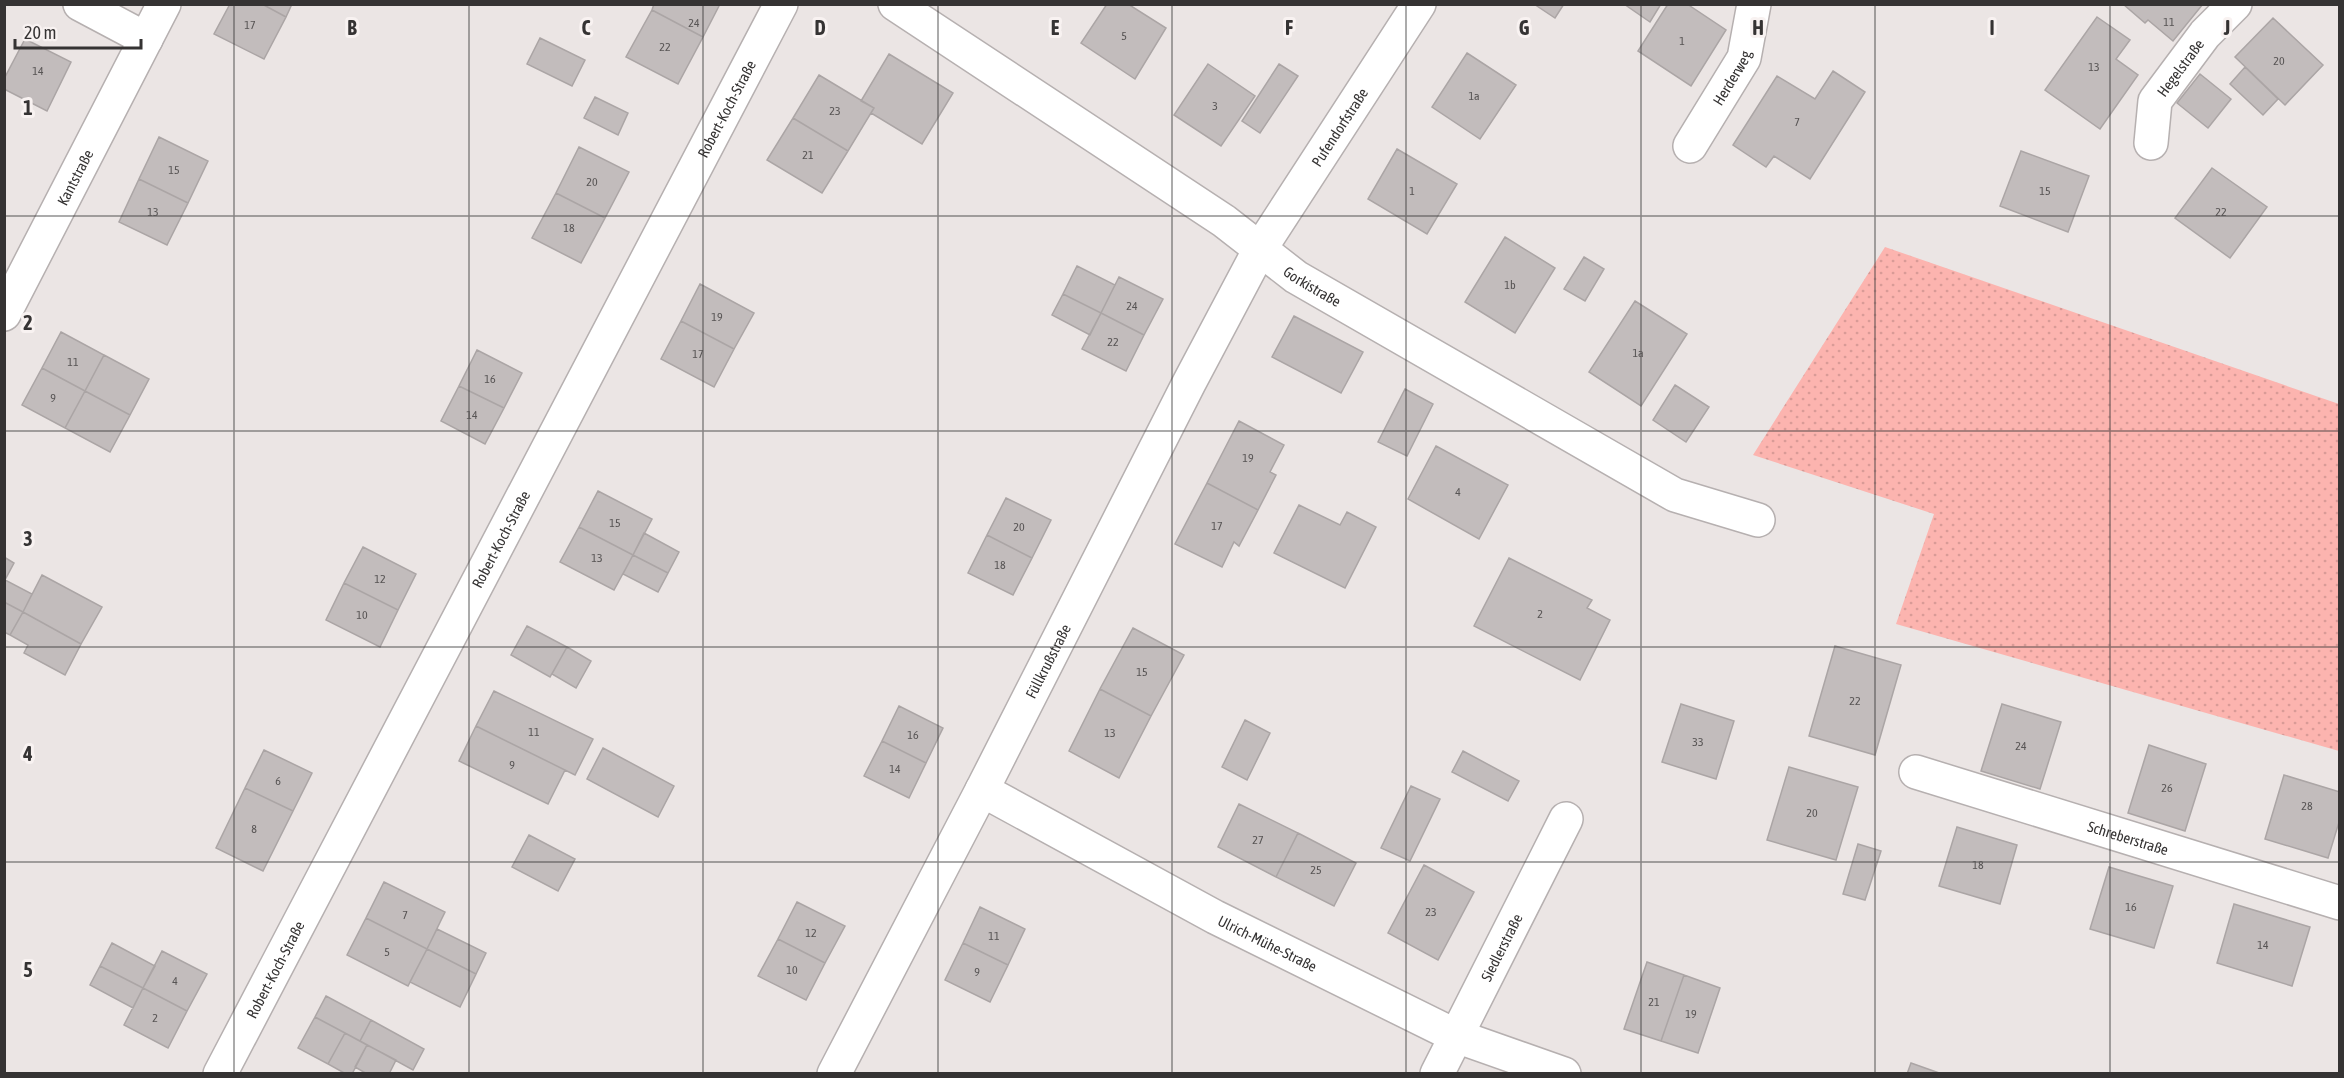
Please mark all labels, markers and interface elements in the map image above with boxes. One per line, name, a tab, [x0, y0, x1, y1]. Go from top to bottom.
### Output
scale bar	[15, 12, 141, 50]
house number: 11	[2163, 15, 2175, 29]
text: B	[347, 16, 357, 39]
text: C	[582, 16, 591, 39]
house number: 24	[688, 16, 700, 30]
text: D	[814, 16, 826, 39]
text: E	[1051, 16, 1060, 39]
text: F	[1285, 16, 1293, 39]
text: G	[1519, 16, 1530, 39]
text: H	[1752, 16, 1764, 39]
text: I	[1989, 16, 1995, 39]
text: J	[2223, 16, 2230, 39]
house number: 17	[244, 18, 256, 32]
text: 20 m	[24, 22, 56, 43]
house number: 5	[1121, 29, 1127, 43]
house number: 1	[1679, 34, 1685, 48]
street label: Hegelstraße	[2153, 35, 2207, 99]
house number: 22	[659, 40, 671, 54]
street label: Herderweg	[1709, 49, 1754, 108]
house number: 20	[2273, 54, 2285, 68]
street label: Robert-Koch-Straße	[694, 57, 759, 160]
house number: 13	[2088, 60, 2100, 74]
house number: 14	[32, 64, 44, 78]
street label: Pufendorfstraße	[1308, 84, 1371, 169]
house number: 1a	[1468, 89, 1480, 103]
text: 1	[23, 96, 33, 119]
house number: 3	[1212, 99, 1218, 113]
house number: 23	[829, 104, 841, 118]
house number: 7	[1794, 115, 1800, 129]
street label: Kantstraße	[53, 146, 96, 208]
house number: 21	[802, 148, 814, 162]
house number: 15	[168, 163, 180, 177]
house number: 20	[586, 175, 598, 189]
house number: 1	[1409, 184, 1415, 198]
house number: 15	[2039, 184, 2051, 198]
house number: 13	[147, 205, 159, 219]
house number: 22	[2215, 205, 2227, 219]
house number: 18	[563, 221, 575, 235]
street label: Gorkistraße	[1280, 262, 1344, 310]
house number: 1b	[1504, 278, 1516, 292]
house number: 24	[1126, 299, 1138, 313]
house number: 19	[711, 310, 723, 324]
text: 2	[23, 311, 33, 334]
house number: 22	[1107, 335, 1119, 349]
house number: 1a	[1632, 346, 1644, 360]
house number: 17	[692, 347, 704, 361]
house number: 11	[67, 355, 79, 369]
house number: 16	[484, 372, 496, 386]
house number: 9	[50, 391, 56, 405]
house number: 14	[466, 408, 478, 422]
house number: 19	[1242, 451, 1254, 465]
house number: 4	[1455, 485, 1461, 499]
street label: Robert-Koch-Straße	[468, 487, 533, 591]
house number: 15	[609, 516, 621, 530]
house number: 17	[1211, 519, 1223, 533]
house number: 20	[1013, 520, 1025, 534]
text: 3	[23, 527, 33, 550]
house number: 13	[591, 551, 603, 565]
house number: 18	[994, 558, 1006, 572]
house number: 12	[374, 572, 386, 586]
house number: 2	[1537, 607, 1543, 621]
house number: 10	[356, 608, 368, 622]
street label: Füllkrußstraße	[1022, 621, 1074, 701]
house number: 15	[1136, 665, 1148, 679]
house number: 22	[1849, 694, 1861, 708]
house number: 11	[528, 725, 540, 739]
house number: 13	[1104, 726, 1116, 740]
house number: 16	[907, 728, 919, 742]
house number: 33	[1692, 735, 1704, 749]
house number: 24	[2015, 739, 2027, 753]
text: 4	[22, 742, 33, 765]
house number: 9	[509, 758, 515, 772]
house number: 14	[889, 762, 901, 776]
house number: 6	[275, 774, 281, 788]
house number: 26	[2161, 781, 2173, 795]
house number: 28	[2301, 799, 2313, 813]
house number: 20	[1806, 806, 1818, 820]
street label: Schreberstraße	[2086, 817, 2171, 858]
house number: 8	[251, 822, 257, 836]
house number: 27	[1252, 833, 1264, 847]
house number: 18	[1972, 858, 1984, 872]
house number: 25	[1310, 863, 1322, 877]
house number: 16	[2125, 900, 2137, 914]
house number: 23	[1425, 905, 1437, 919]
house number: 7	[402, 908, 408, 922]
street label: Ulrich-Mühe-Straße	[1215, 911, 1320, 975]
street label: Siedlerstraße	[1477, 911, 1525, 984]
street label: Robert-Koch-Straße	[242, 918, 307, 1021]
house number: 12	[805, 926, 817, 940]
house number: 11	[988, 929, 1000, 943]
house number: 14	[2257, 938, 2269, 952]
house number: 5	[384, 945, 390, 959]
text: 5	[23, 958, 33, 981]
house number: 10	[786, 963, 798, 977]
house number: 9	[974, 965, 980, 979]
house number: 4	[172, 974, 178, 988]
house number: 21	[1648, 995, 1660, 1009]
house number: 19	[1685, 1007, 1697, 1021]
house number: 2	[152, 1011, 158, 1025]

